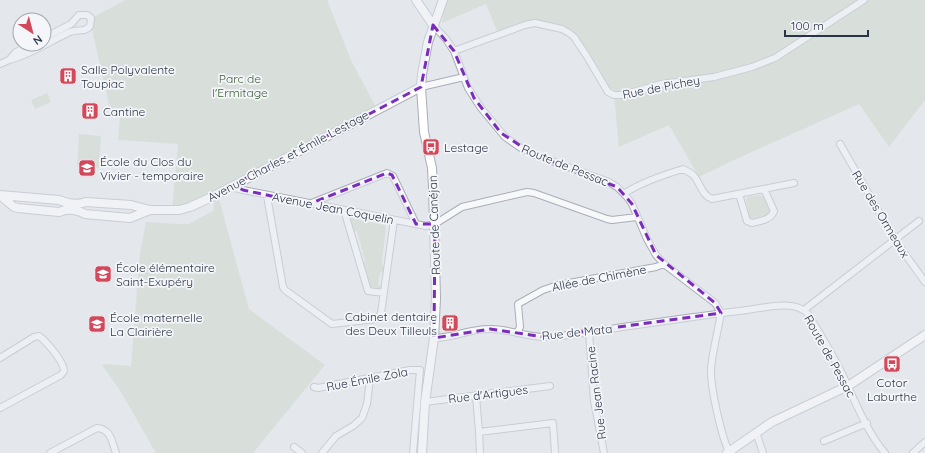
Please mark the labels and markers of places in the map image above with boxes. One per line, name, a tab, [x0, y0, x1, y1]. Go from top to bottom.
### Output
place label: Salle Polyvalente Toupiac	[81, 62, 175, 91]
building icon: Salle Polyvalente Toupiac	[58, 66, 78, 86]
building icon: Cantine	[80, 101, 100, 121]
place label: Cantine	[103, 104, 146, 119]
bus stop icon: Lestage	[421, 137, 441, 157]
place label: Lestage	[444, 140, 488, 155]
place label: École du Clos du Vivier - temporaire	[100, 154, 204, 183]
school or university icon: École du Clos du Vivier - temporaire	[77, 158, 97, 178]
place label: École élémentaire Saint-Exupéry	[116, 260, 215, 289]
school or university icon: École élémentaire Saint-Exupéry	[93, 264, 113, 284]
place label: Cabinet dentaire des Deux Tilleuls	[345, 309, 437, 338]
place label: École maternelle La Clairière	[110, 310, 203, 339]
building icon: Cabinet dentaire des Deux Tilleuls	[440, 313, 460, 333]
school or university icon: École maternelle La Clairière	[87, 314, 107, 334]
bus stop icon: Cotor Laburthe	[882, 354, 902, 374]
place label: Cotor Laburthe	[867, 375, 917, 404]

